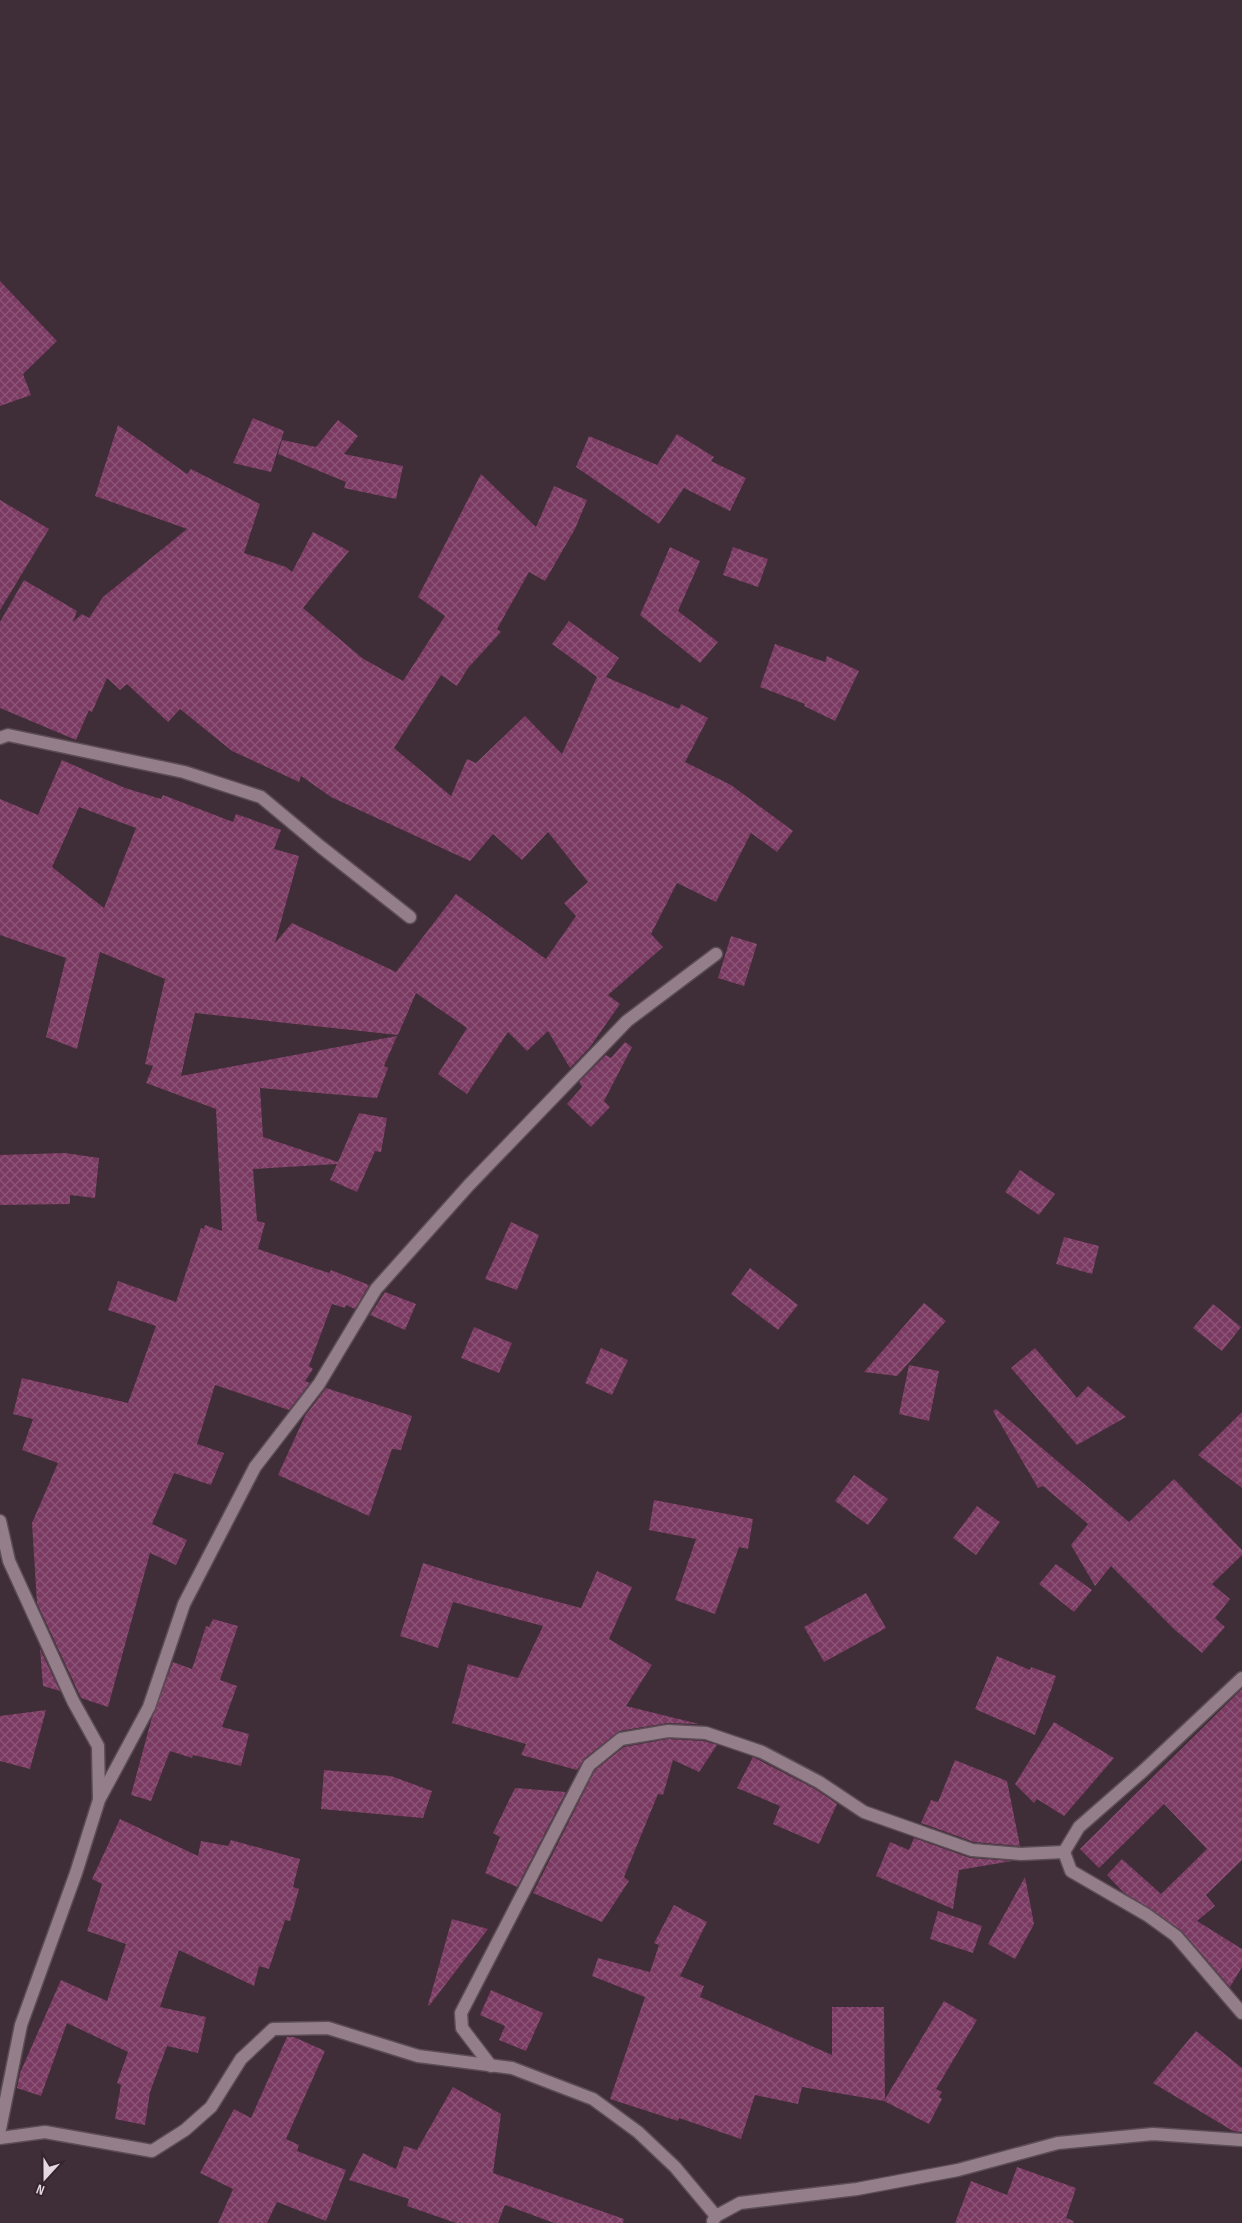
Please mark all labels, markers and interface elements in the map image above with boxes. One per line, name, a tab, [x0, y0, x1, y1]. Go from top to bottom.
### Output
north arrow	[20, 2153, 70, 2203]
text: N	[34, 2180, 47, 2199]

